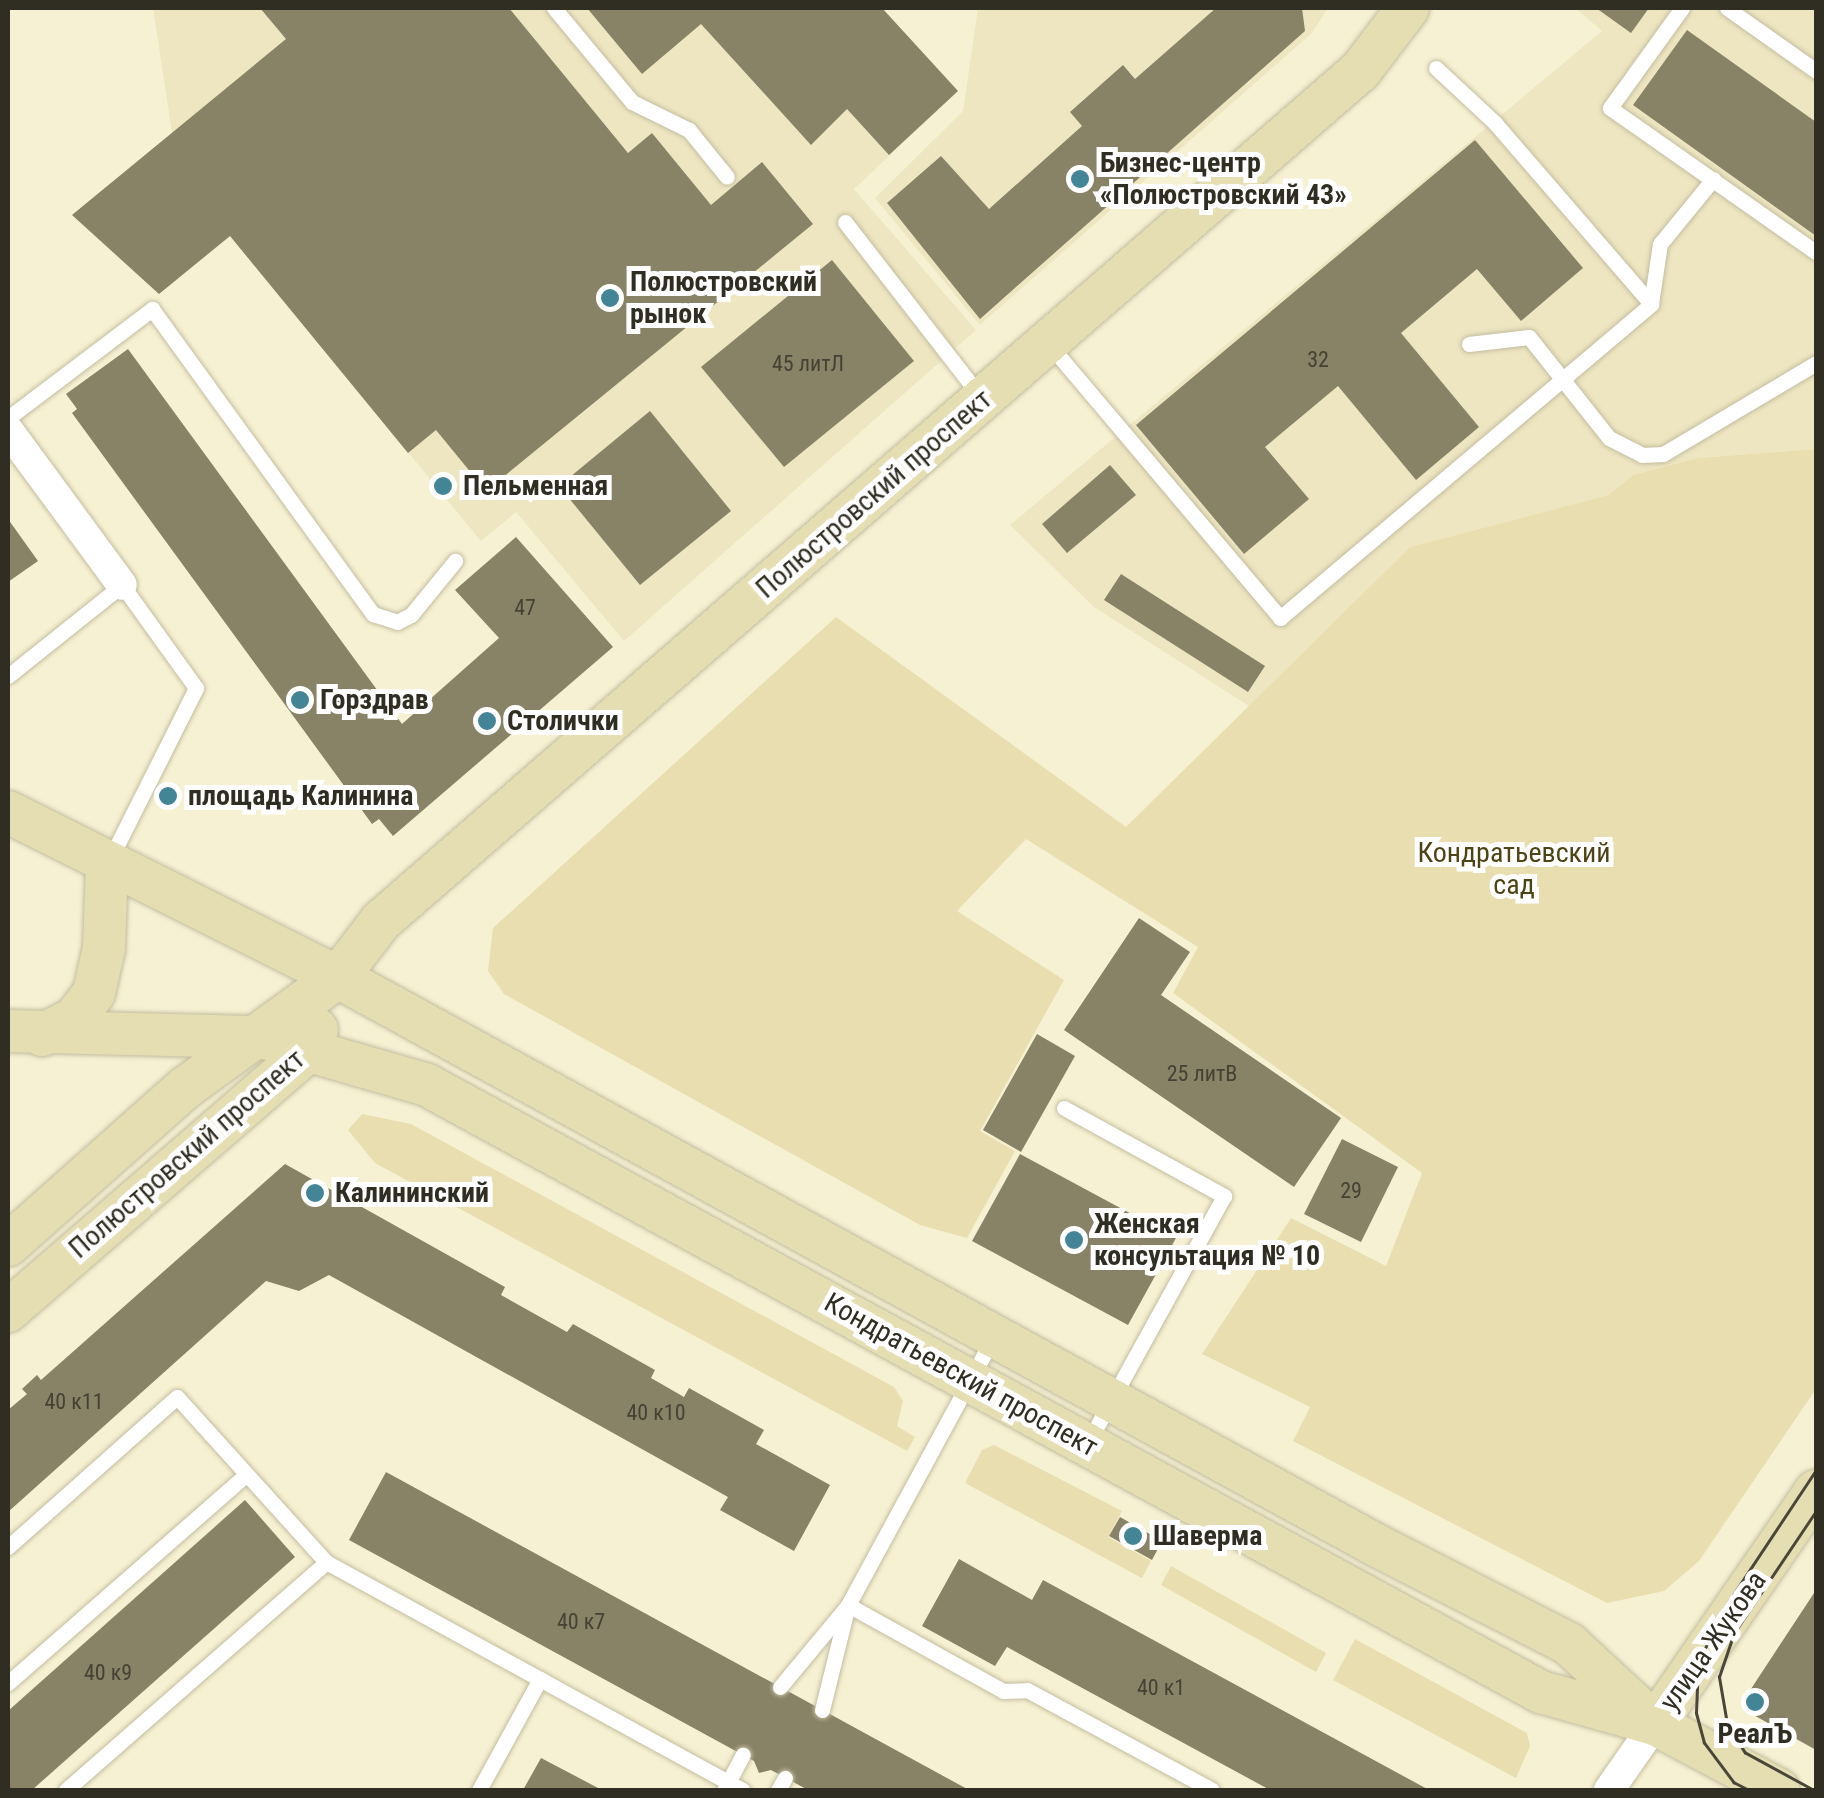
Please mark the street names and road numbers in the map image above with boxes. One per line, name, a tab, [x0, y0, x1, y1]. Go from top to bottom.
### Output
street label: Полюстровский проспект	[749, 383, 999, 605]
street label: Полюстровский проспект	[62, 1043, 312, 1265]
street label: Кондратьевский проспект	[818, 1286, 1104, 1464]
street label: улица Жукова	[1653, 1565, 1773, 1717]

